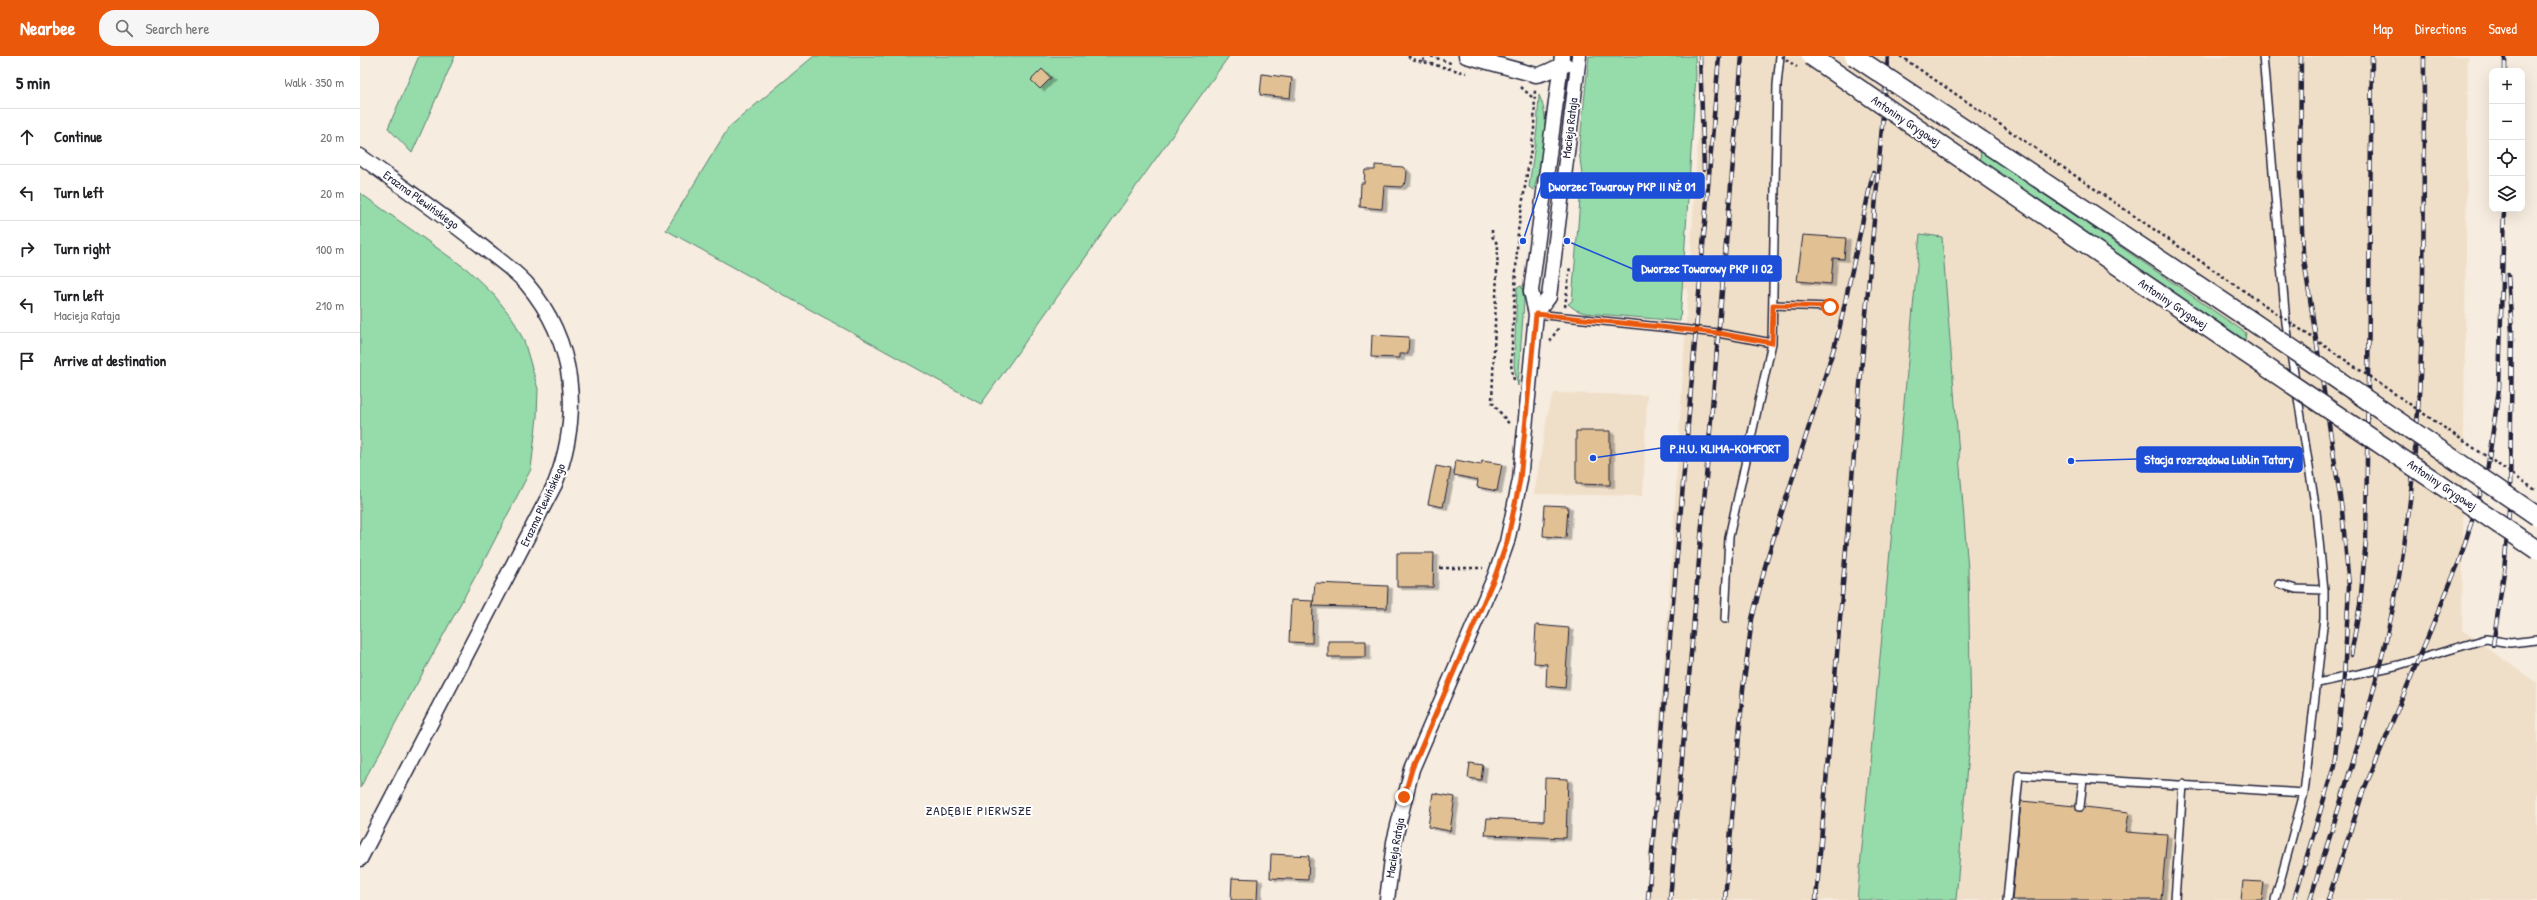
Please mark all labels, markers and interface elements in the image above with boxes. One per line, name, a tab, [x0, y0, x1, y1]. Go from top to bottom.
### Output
search box	[99, 10, 379, 46]
text: Nearbee	[20, 15, 75, 41]
icon: search	[113, 17, 135, 39]
text: Search here	[145, 18, 210, 39]
text: Map	[2373, 19, 2393, 38]
text: Directions	[2415, 19, 2466, 38]
text: Saved	[2488, 19, 2517, 38]
map controls	[2489, 68, 2525, 212]
button: +	[2489, 68, 2525, 104]
text: 5 min	[16, 71, 50, 94]
text: Walk · 350 m	[284, 73, 344, 91]
street label: Antoniny Grygowej	[1868, 91, 1945, 150]
street label: Macieja Rataja	[1557, 96, 1582, 159]
button: −	[2489, 104, 2525, 140]
icon: ahead	[16, 126, 38, 148]
text: Continue	[54, 126, 102, 147]
text: 20 m	[320, 128, 344, 146]
button: locate	[2489, 140, 2525, 176]
street label: Erazma Plewińskiego	[380, 166, 463, 233]
callout: Dworzec Towarowy PKP II NŻ 01	[1541, 173, 1704, 198]
button: layers	[2489, 176, 2525, 212]
text: Dworzec Towarowy PKP II NŻ 01	[1549, 177, 1696, 196]
icon: left	[16, 182, 38, 204]
text: Turn left	[54, 182, 104, 203]
text: 20 m	[320, 184, 344, 202]
icon: right	[16, 238, 38, 260]
text: Turn right	[54, 238, 110, 259]
text: 100 m	[316, 240, 344, 258]
callout: Dworzec Towarowy PKP II 02	[1633, 256, 1781, 281]
text: Dworzec Towarowy PKP II 02	[1641, 259, 1774, 278]
street label: Antoniny Grygowej	[2135, 274, 2212, 333]
text: Turn left	[54, 285, 104, 306]
icon: left	[16, 294, 38, 316]
text: 210 m	[316, 296, 344, 314]
route start	[1821, 298, 1839, 316]
text: Macieja Rataja	[54, 306, 120, 324]
icon: arrive	[16, 350, 38, 372]
text: Arrive at destination	[54, 350, 166, 371]
callout: P.H.U. KLIMA-KOMFORT	[1661, 436, 1788, 461]
text: P.H.U. KLIMA-KOMFORT	[1670, 439, 1781, 457]
callout: Stacja rozrządowa Lublin Tatary	[2137, 447, 2302, 472]
text: Stacja rozrządowa Lublin Tatary	[2144, 450, 2294, 469]
street label: Antoniny Grygowej	[2404, 455, 2481, 514]
street label: Erazma Plewińskiego	[516, 460, 569, 549]
route end	[1395, 788, 1413, 806]
district label: ZADĘBIE PIERWSZE	[926, 801, 1032, 819]
street label: Macieja Rataja	[1381, 816, 1408, 879]

